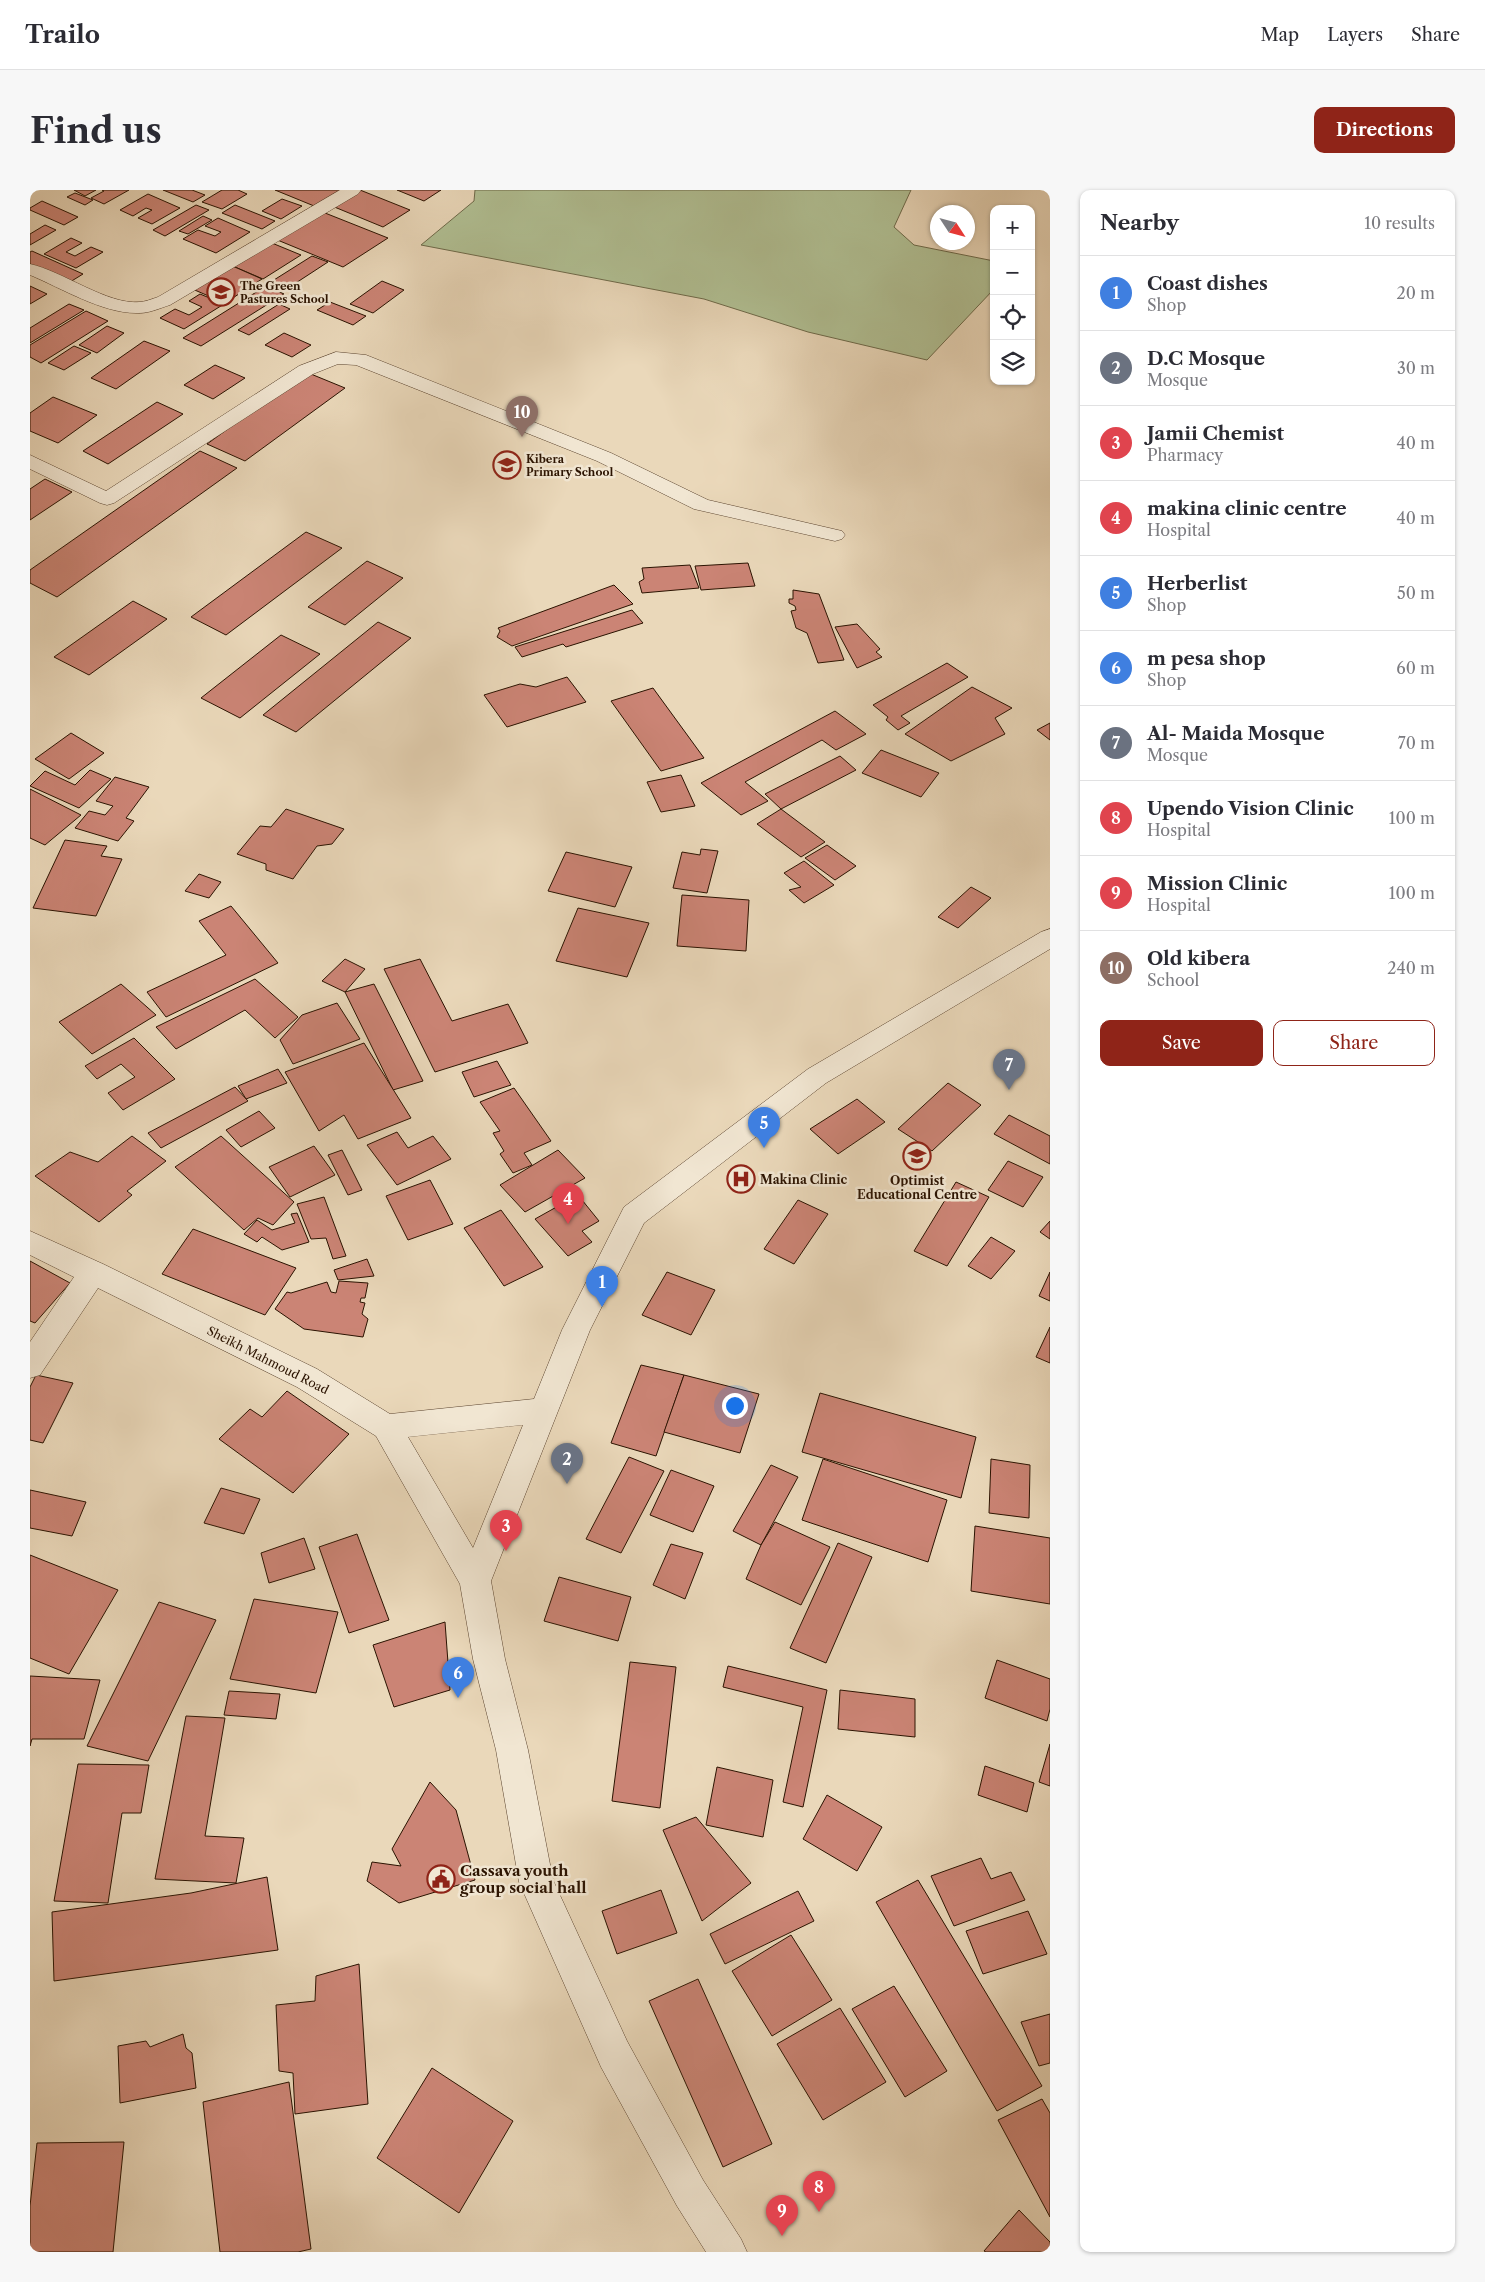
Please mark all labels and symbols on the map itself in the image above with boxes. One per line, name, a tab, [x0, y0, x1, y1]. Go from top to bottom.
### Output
north arrow	[930, 205, 975, 250]
school or university icon: The Green Pastures School	[206, 277, 236, 307]
place label: The Green Pastures School	[240, 279, 329, 306]
pin: 10	[506, 396, 538, 437]
school or university icon: Kibera Primary School	[492, 450, 522, 480]
place label: Kibera Primary School	[526, 452, 613, 479]
pin: 7	[993, 1049, 1025, 1090]
pin: 5	[748, 1107, 780, 1148]
school or university icon: Optimist Educational Centre	[902, 1141, 932, 1171]
hospital icon: Makina Clinic	[726, 1164, 756, 1194]
place label: Makina Clinic	[760, 1172, 847, 1187]
place label: Optimist Educational Centre	[857, 1173, 977, 1202]
pin: 4	[552, 1183, 584, 1224]
pin: 1	[586, 1266, 618, 1307]
street label: Sheikh Mahmoud Road	[205, 1323, 332, 1398]
your location	[722, 1393, 748, 1419]
pin: 2	[551, 1443, 583, 1484]
pin: 3	[490, 1510, 522, 1551]
pin: 6	[442, 1657, 474, 1698]
place label: Cassava youth group social hall	[459, 1861, 587, 1897]
public building icon: Cassava youth group social hall	[426, 1864, 456, 1894]
pin: 8	[803, 2171, 835, 2212]
pin: 9	[766, 2195, 798, 2236]

